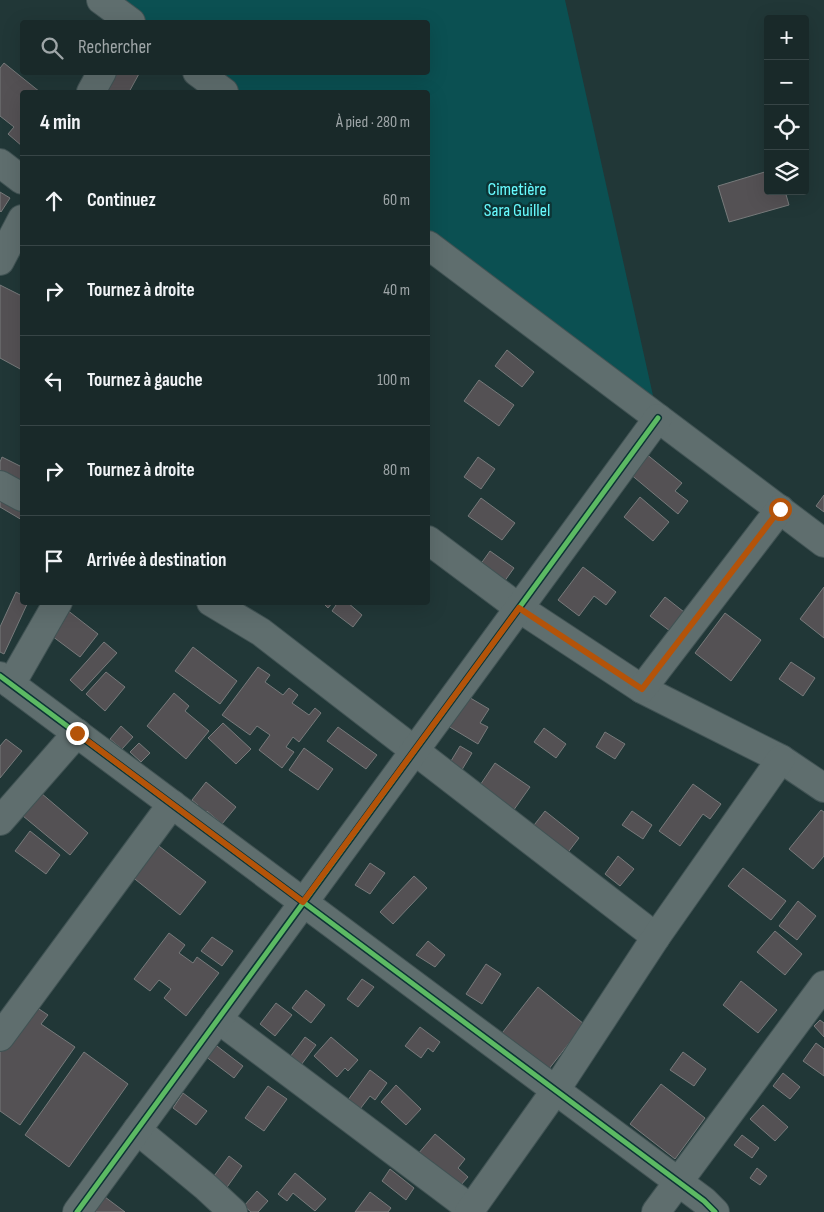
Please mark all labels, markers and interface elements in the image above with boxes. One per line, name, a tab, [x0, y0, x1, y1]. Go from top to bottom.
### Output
map controls	[764, 15, 809, 195]
button: +	[764, 15, 809, 60]
search box	[20, 20, 430, 75]
icon: search	[38, 34, 66, 62]
text: Rechercher	[78, 36, 152, 59]
button: −	[764, 60, 809, 105]
button: locate	[764, 105, 809, 150]
text: 4 min	[40, 110, 81, 135]
text: À pied · 280 m	[336, 113, 410, 132]
button: layers	[764, 150, 809, 195]
park label: Cimetière Sara Guillel	[484, 179, 550, 221]
icon: ahead	[40, 187, 68, 215]
text: Continuez	[87, 189, 156, 212]
text: 60 m	[383, 191, 410, 210]
icon: right	[40, 277, 68, 305]
text: Tournez à droite	[87, 279, 195, 302]
text: 40 m	[383, 281, 410, 300]
icon: left	[40, 367, 68, 395]
text: Tournez à gauche	[87, 369, 203, 392]
text: 100 m	[377, 371, 410, 390]
icon: right	[40, 457, 68, 485]
text: Tournez à droite	[87, 459, 195, 482]
text: 80 m	[383, 461, 410, 480]
route start	[769, 498, 792, 521]
icon: arrive	[40, 547, 68, 575]
text: Arrivée à destination	[87, 549, 227, 572]
route end	[66, 722, 89, 745]

